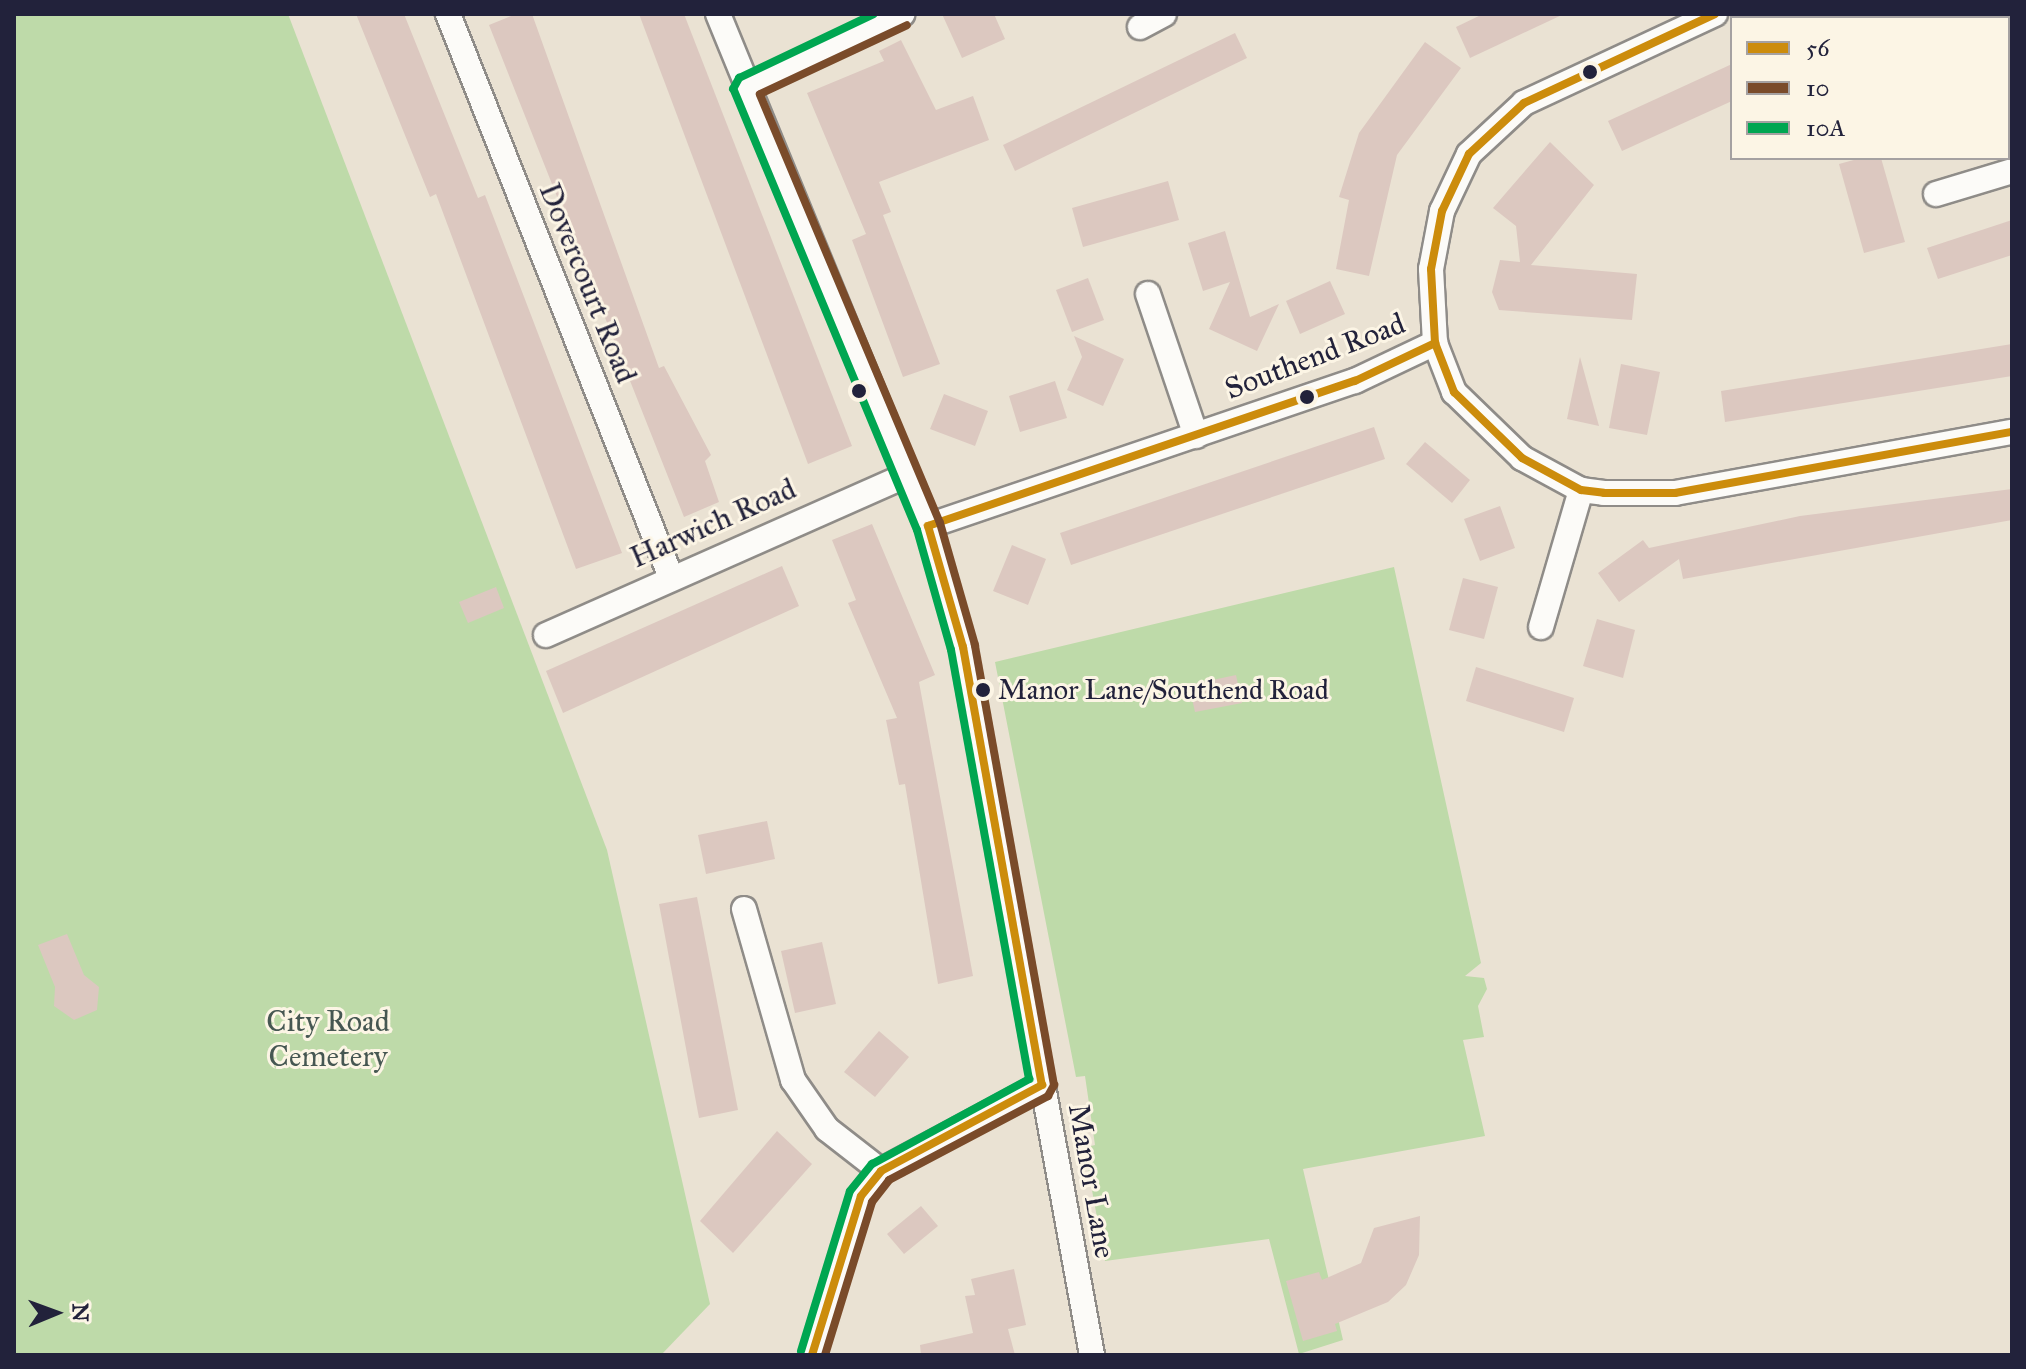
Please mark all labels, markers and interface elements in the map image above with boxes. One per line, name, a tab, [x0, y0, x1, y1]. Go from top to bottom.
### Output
legend	[1730, 16, 2010, 160]
text: 56	[1806, 33, 1829, 63]
unlabelled marker	[1582, 64, 1598, 80]
text: 10	[1806, 73, 1829, 103]
text: 10A	[1806, 113, 1846, 143]
street label: Dovercourt Road	[531, 178, 645, 388]
street label: Southend Road	[1220, 305, 1410, 407]
unlabelled marker	[851, 383, 867, 399]
unlabelled marker	[1299, 389, 1315, 405]
street label: Harwich Road	[625, 470, 801, 576]
place label: Manor Lane/Southend Road	[998, 673, 1329, 707]
marker: Manor Lane/Southend Road	[975, 682, 991, 698]
park label: City Road Cemetery	[266, 1003, 390, 1074]
street label: Manor Lane	[1061, 1101, 1123, 1261]
north arrow	[16, 1273, 96, 1353]
text: N	[67, 1303, 94, 1322]

